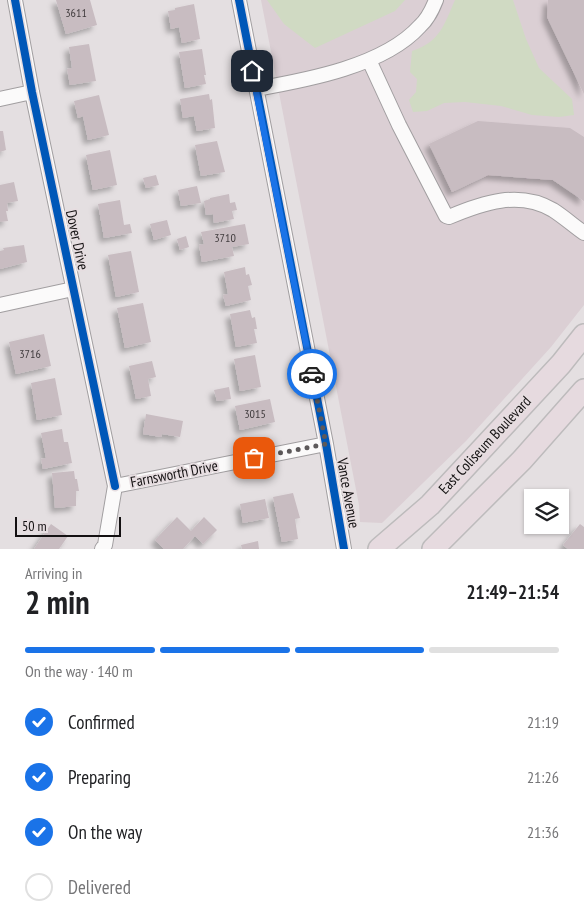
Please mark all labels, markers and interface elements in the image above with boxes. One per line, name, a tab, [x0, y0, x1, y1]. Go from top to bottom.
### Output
house number: 3611	[65, 5, 87, 20]
pin	[231, 50, 273, 92]
icon: home	[238, 57, 266, 85]
street label: Dover Drive	[62, 208, 93, 272]
house number: 3710	[214, 230, 236, 245]
house number: 3716	[19, 346, 41, 361]
courier	[287, 349, 337, 399]
icon: car	[298, 360, 326, 388]
street label: East Coliseum Boulevard	[434, 392, 535, 498]
house number: 3015	[244, 406, 266, 421]
pin	[233, 437, 275, 479]
icon: bag	[240, 444, 268, 472]
street label: Vance Avenue	[333, 455, 364, 529]
street label: Farnsworth Drive	[129, 456, 219, 491]
map controls	[524, 489, 569, 534]
button: layers	[524, 489, 569, 534]
scale bar	[15, 514, 121, 537]
text: 50 m	[22, 517, 47, 535]
text: Arriving in	[25, 563, 82, 583]
text: 21:49–21:54	[466, 580, 559, 604]
text: 2 min	[25, 581, 90, 623]
text: On the way · 140 m	[25, 661, 133, 681]
icon: check	[25, 708, 53, 736]
text: Confirmed	[68, 710, 135, 734]
text: 21:19	[527, 712, 559, 732]
icon: check	[25, 763, 53, 791]
text: Preparing	[68, 765, 131, 789]
text: 21:26	[527, 767, 559, 787]
icon: check	[25, 818, 53, 846]
text: On the way	[68, 820, 142, 844]
text: 21:36	[527, 822, 559, 842]
text: Delivered	[68, 875, 131, 899]

